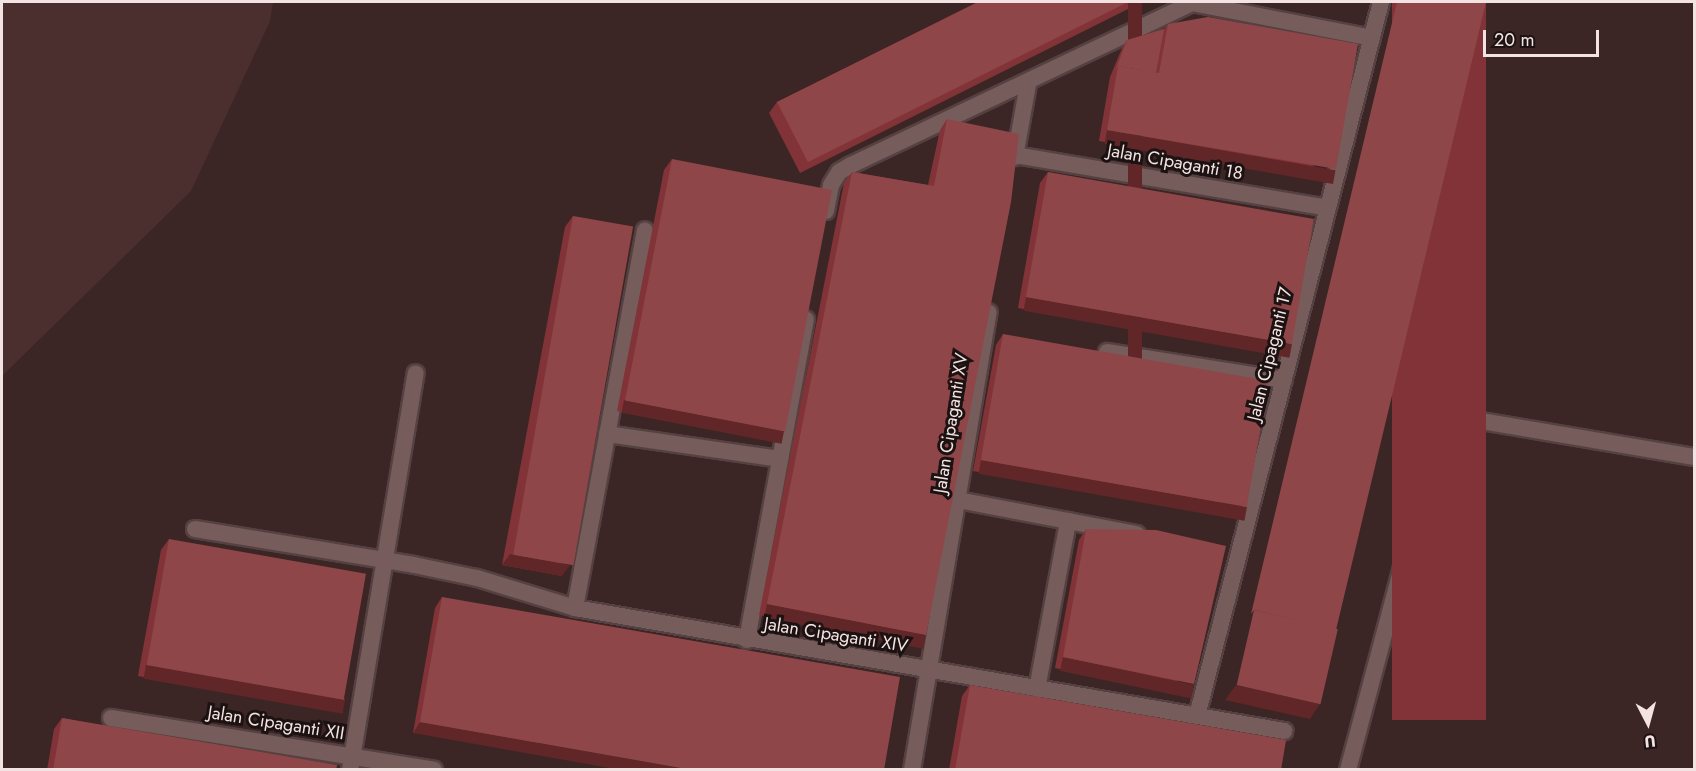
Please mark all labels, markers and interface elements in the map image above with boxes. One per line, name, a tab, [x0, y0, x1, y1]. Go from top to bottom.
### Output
scale bar	[1486, 18, 1602, 56]
text: 20 m	[1494, 27, 1534, 53]
street label: Jalan Cipaganti 18	[1106, 139, 1244, 185]
street label: Jalan Cipaganti 17	[1243, 285, 1297, 423]
street label: Jalan Cipaganti XV	[929, 351, 973, 495]
street label: Jalan Cipaganti XIV	[762, 613, 910, 657]
north arrow	[1618, 693, 1678, 753]
street label: Jalan Cipaganti XII	[206, 702, 346, 744]
text: U	[1643, 729, 1657, 753]

